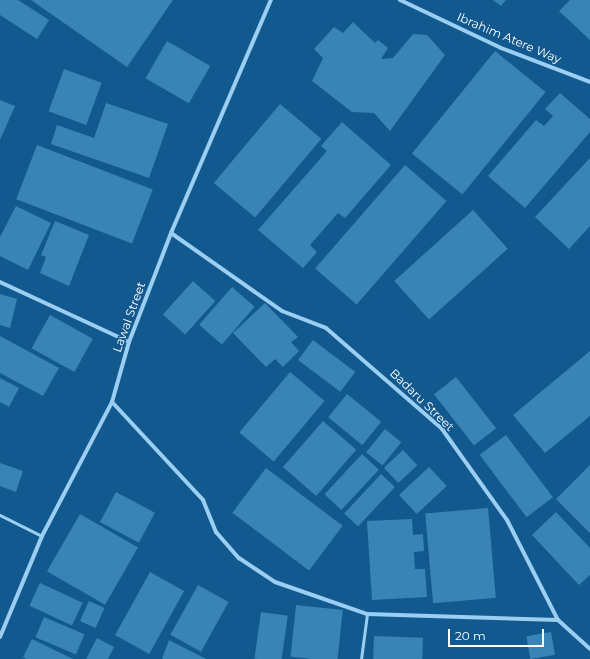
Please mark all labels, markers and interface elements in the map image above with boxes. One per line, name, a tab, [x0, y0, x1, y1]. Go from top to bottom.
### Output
street label: Ibrahim Atere Way	[455, 10, 563, 66]
street label: Lawal Street	[110, 280, 148, 354]
street label: Badaru Street	[387, 366, 457, 434]
scale bar	[450, 621, 546, 647]
text: 20 m	[455, 628, 486, 643]

